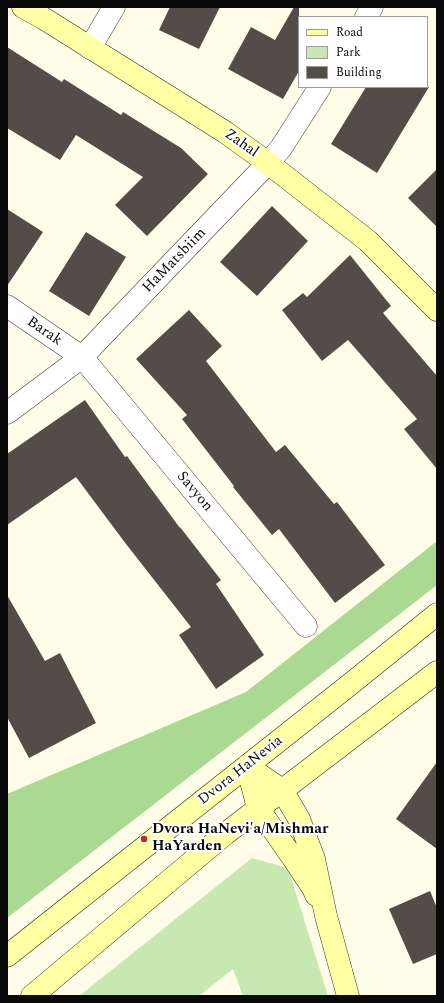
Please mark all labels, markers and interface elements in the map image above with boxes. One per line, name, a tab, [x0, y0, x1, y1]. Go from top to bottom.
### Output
legend	[298, 16, 428, 88]
text: Road	[336, 23, 363, 42]
text: Park	[336, 43, 361, 62]
text: Building	[336, 63, 382, 82]
street label: Zahal	[221, 126, 261, 162]
street label: HaMatsbiim	[140, 225, 210, 297]
street label: Barak	[23, 314, 65, 350]
street label: Savyon	[172, 468, 216, 516]
street label: Dvora HaNevia	[195, 732, 287, 810]
place label: Dvora HaNevi'a/Mishmar HaYarden	[152, 821, 328, 856]
marker: Dvora HaNevi'a/Mishmar HaYarden	[139, 834, 149, 844]

